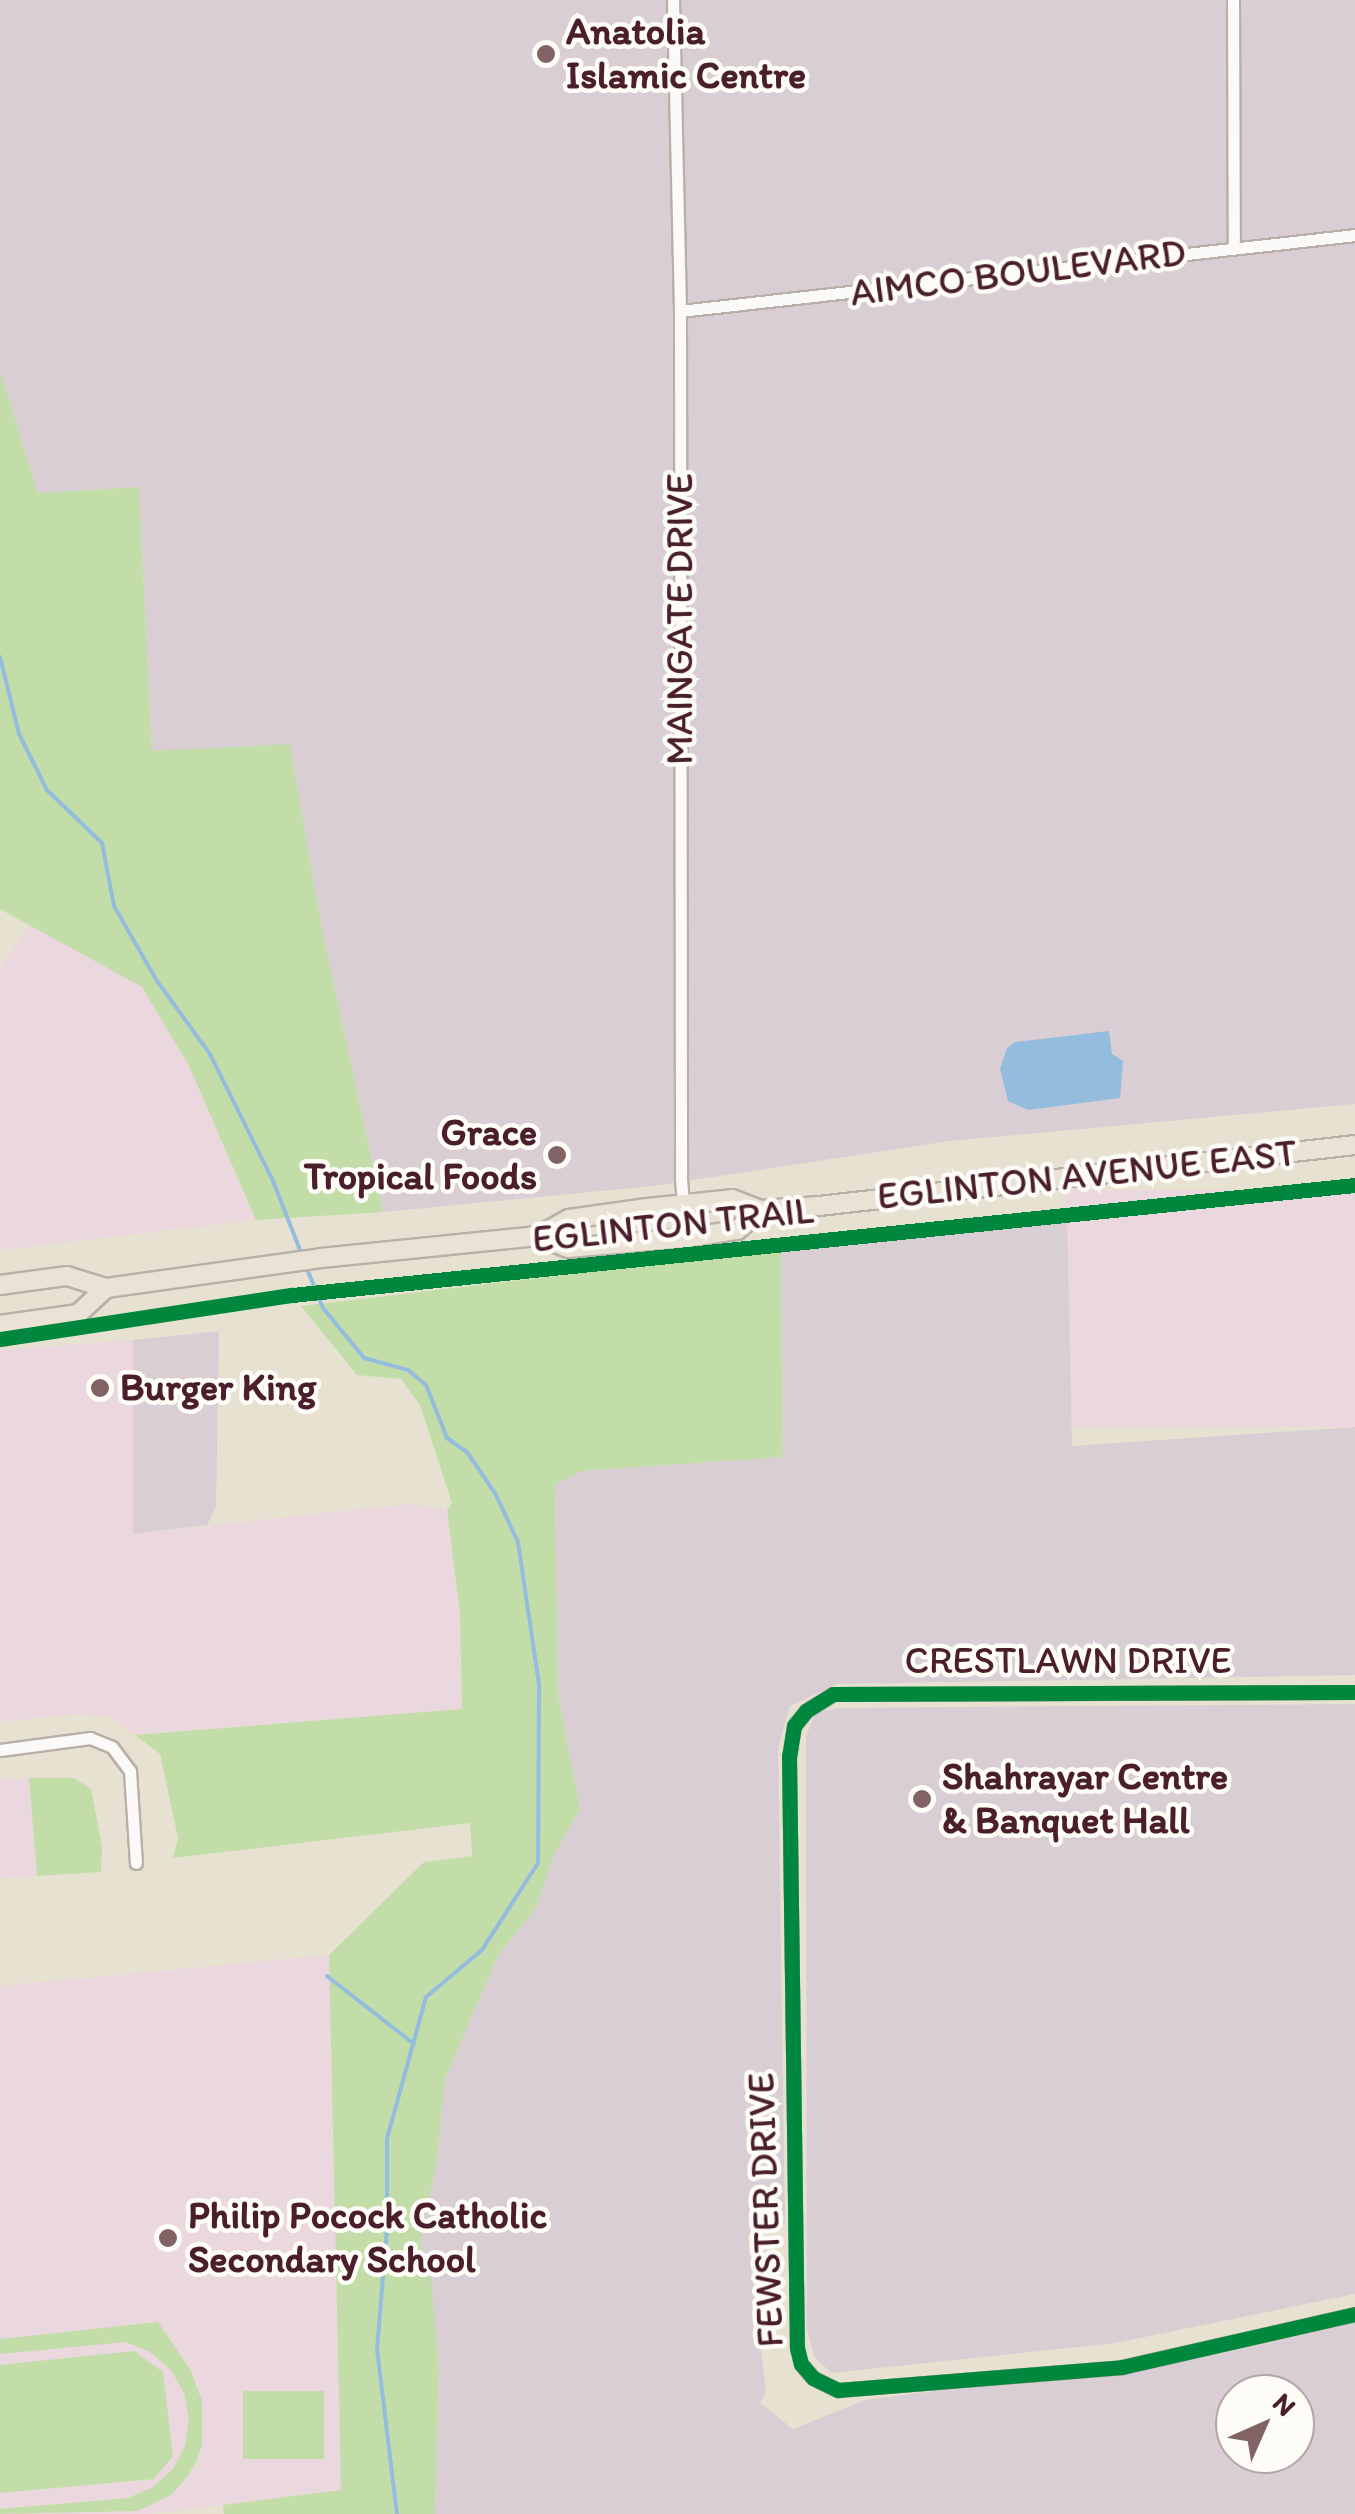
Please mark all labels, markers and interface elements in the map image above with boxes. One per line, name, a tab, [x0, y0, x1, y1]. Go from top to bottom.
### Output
place label: Anatolia Islamic Centre	[566, 9, 807, 98]
marker: Anatolia Islamic Centre	[535, 43, 557, 65]
street label: AIMCO BOULEVARD	[849, 230, 1187, 316]
street label: MAINGATE DRIVE	[657, 470, 703, 768]
place label: Grace Tropical Foods	[304, 1110, 537, 1200]
street label: EGLINTON AVENUE EAST	[876, 1130, 1298, 1220]
marker: Grace Tropical Foods	[546, 1144, 568, 1166]
street label: EGLINTON TRAIL	[530, 1188, 816, 1262]
place label: Burger King	[120, 1365, 316, 1411]
marker: Burger King	[89, 1377, 111, 1399]
street label: CRESTLAWN DRIVE	[904, 1638, 1232, 1684]
place label: Shahrayar Centre & Banquet Hall	[942, 1754, 1229, 1844]
marker: Shahrayar Centre & Banquet Hall	[911, 1788, 933, 1810]
street label: FEWSTER DRIVE	[738, 2072, 794, 2348]
place label: Philip Pocock Catholic Secondary School	[188, 2193, 547, 2282]
marker: Philip Pocock Catholic Secondary School	[157, 2227, 179, 2249]
north arrow	[1215, 2374, 1315, 2474]
text: N	[1266, 2385, 1304, 2423]

